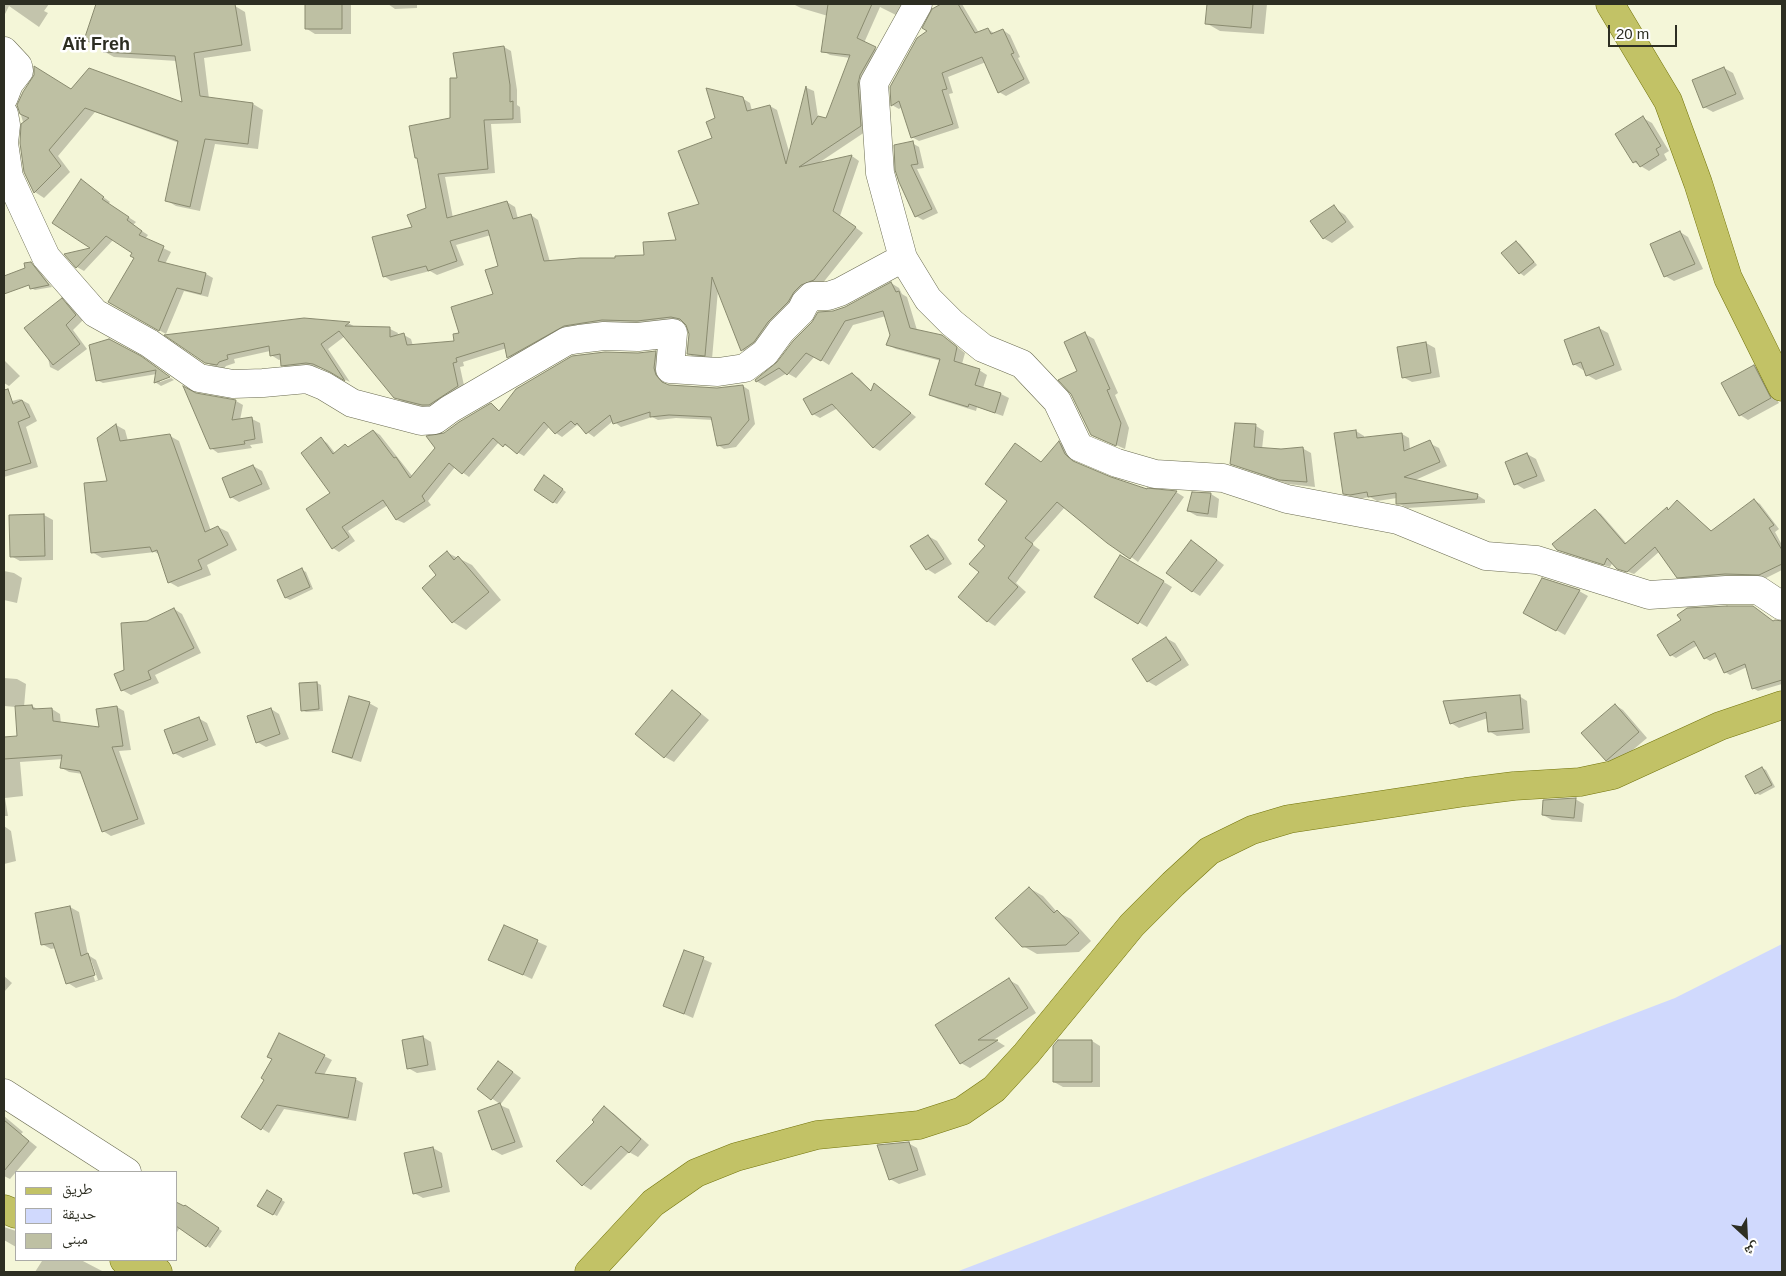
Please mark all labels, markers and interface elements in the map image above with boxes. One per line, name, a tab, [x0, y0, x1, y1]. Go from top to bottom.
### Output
scale bar	[1611, 15, 1680, 47]
text: 20 m	[1616, 25, 1649, 42]
district label: Aït Freh	[62, 34, 130, 56]
legend	[15, 1171, 178, 1261]
text: طريق	[62, 1180, 93, 1197]
text: حديقة	[62, 1205, 96, 1222]
north arrow	[1721, 1211, 1771, 1261]
text: مبنى	[62, 1230, 88, 1247]
text: ش	[1742, 1239, 1762, 1260]

